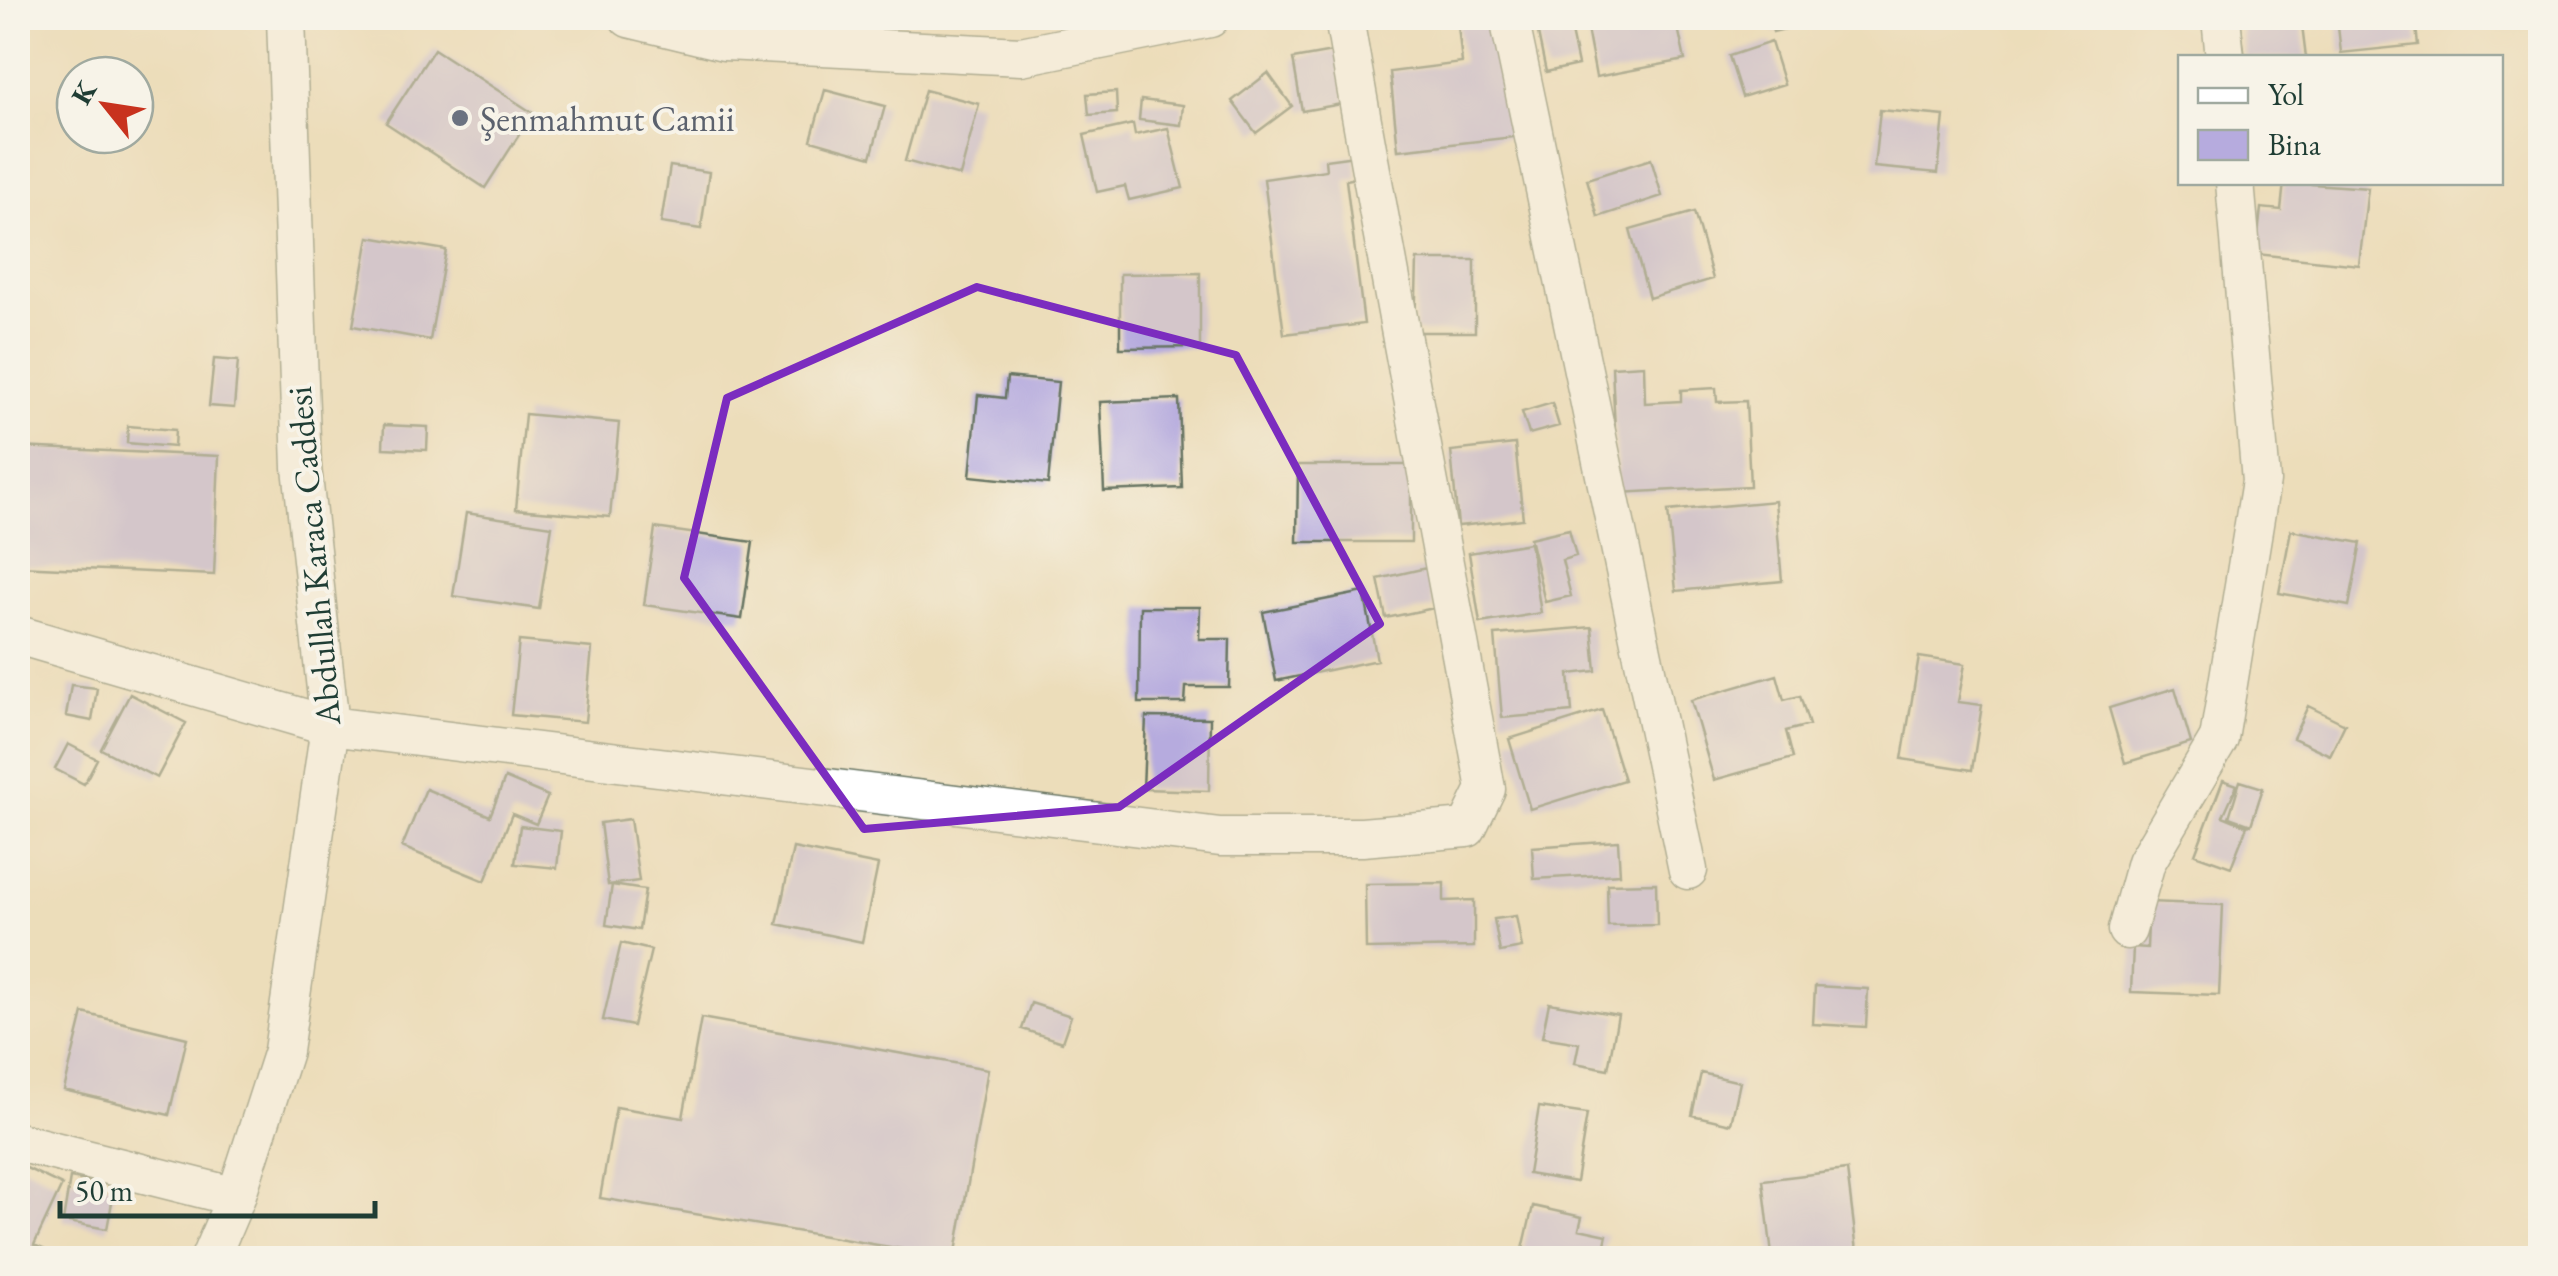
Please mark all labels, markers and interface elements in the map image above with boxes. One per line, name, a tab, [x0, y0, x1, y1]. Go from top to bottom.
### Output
north arrow	[55, 55, 155, 155]
legend	[2178, 55, 2503, 185]
text: K	[62, 74, 105, 111]
text: Yol	[2268, 75, 2304, 114]
place label: Şenmahmut Camii	[480, 96, 735, 141]
marker: Şenmahmut Camii	[449, 107, 471, 129]
text: Bina	[2268, 125, 2321, 164]
street label: Abdullah Karaca Caddesi	[276, 385, 350, 728]
scale bar	[60, 1156, 375, 1218]
text: 50 m	[75, 1171, 133, 1210]

